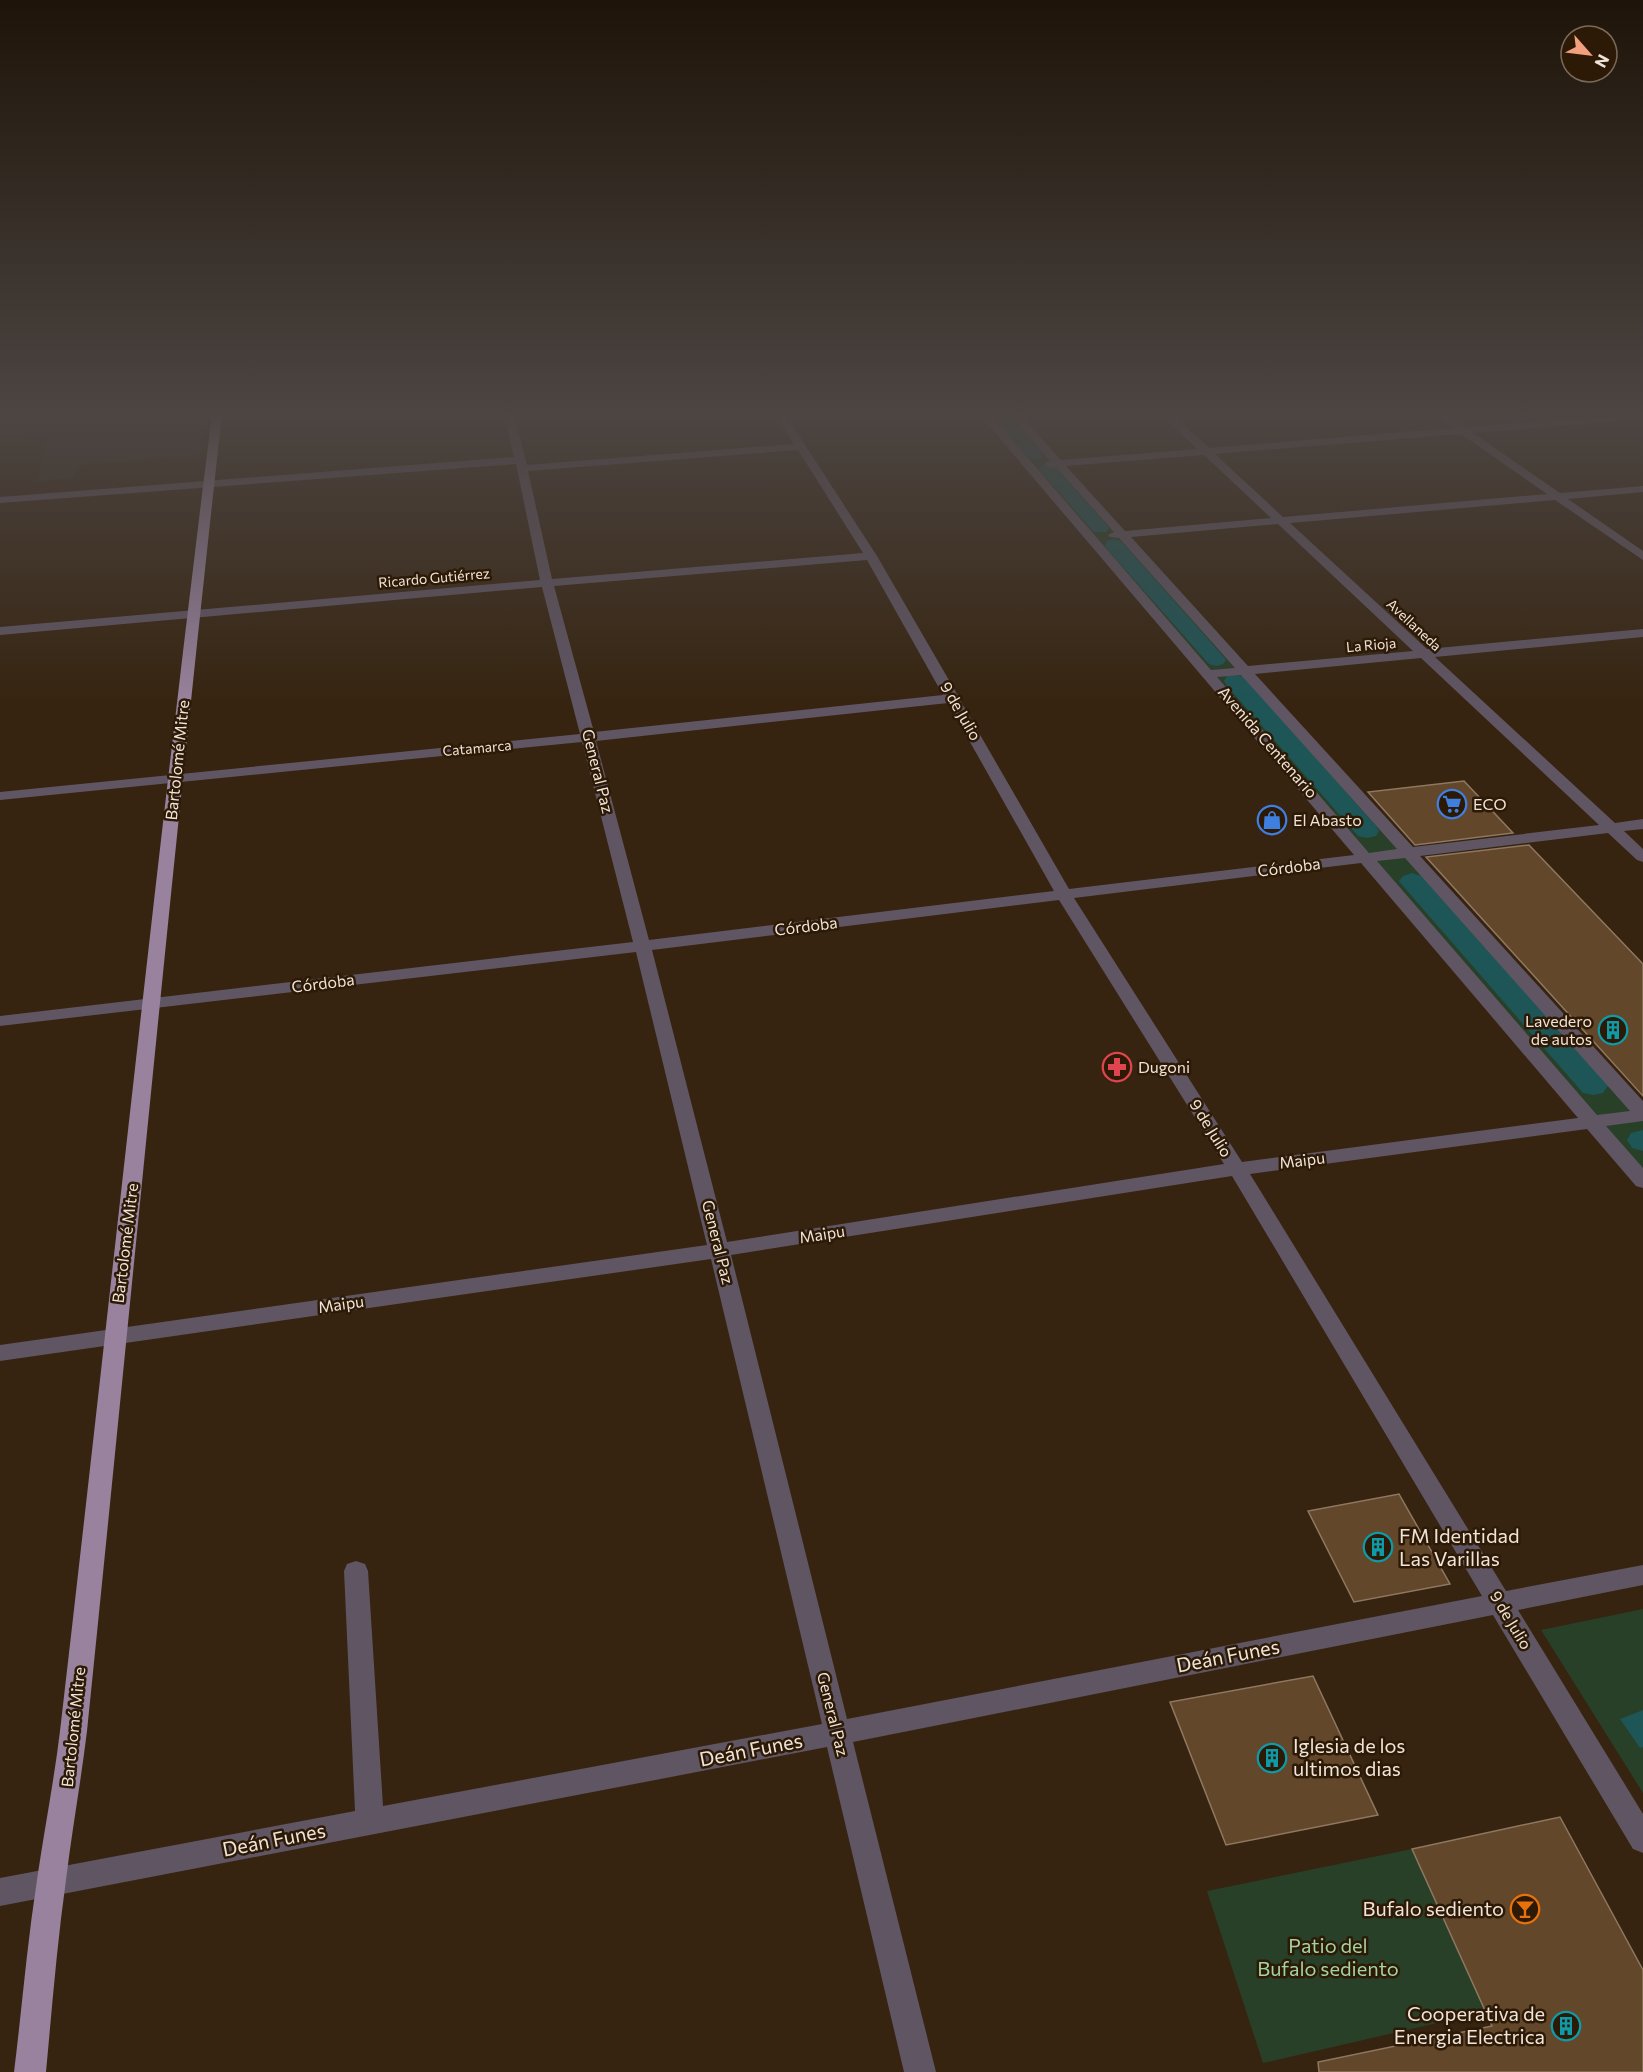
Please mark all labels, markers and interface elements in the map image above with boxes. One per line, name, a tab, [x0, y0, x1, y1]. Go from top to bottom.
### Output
north arrow	[1559, 24, 1619, 84]
text: N	[1591, 52, 1614, 71]
street label: Ricardo Gutiérrez	[378, 564, 490, 591]
street label: Avellaneda	[1383, 595, 1445, 654]
street label: La Rioja	[1345, 634, 1397, 655]
street label: 9 de Julio	[937, 678, 986, 744]
street label: Avenida Centenario	[1215, 682, 1322, 801]
street label: Bartolomé Mitre	[161, 699, 192, 821]
street label: General Paz	[579, 727, 618, 815]
street label: Catamarca	[442, 736, 512, 759]
supermarket icon: ECO	[1436, 788, 1468, 820]
place label: ECO	[1473, 794, 1507, 813]
shop icon: El Abasto	[1256, 804, 1288, 836]
place label: El Abasto	[1293, 810, 1362, 829]
street label: Córdoba	[1256, 853, 1322, 880]
street label: Córdoba	[773, 912, 839, 939]
street label: Córdoba	[290, 969, 356, 996]
place label: Lavedero de autos	[1525, 1011, 1592, 1048]
building icon: Lavedero de autos	[1597, 1014, 1629, 1046]
pharmacy icon: Dugoni	[1101, 1051, 1133, 1083]
place label: Dugoni	[1138, 1057, 1190, 1076]
street label: 9 de Julio	[1186, 1095, 1237, 1160]
street label: Maipu	[1278, 1147, 1326, 1172]
street label: Bartolomé Mitre	[108, 1182, 141, 1304]
street label: General Paz	[699, 1198, 738, 1286]
street label: Maipu	[798, 1221, 846, 1246]
street label: Maipu	[317, 1291, 365, 1316]
place label: FM Identidad Las Varillas	[1399, 1523, 1520, 1570]
building icon: FM Identidad Las Varillas	[1362, 1531, 1394, 1563]
street label: 9 de Julio	[1487, 1587, 1536, 1652]
street label: Deán Funes	[1174, 1633, 1281, 1677]
street label: Bartolomé Mitre	[57, 1666, 88, 1788]
street label: General Paz	[814, 1670, 853, 1758]
street label: Deán Funes	[697, 1727, 804, 1771]
place label: Iglesia de los ultimos dias	[1293, 1733, 1405, 1780]
building icon: Iglesia de los ultimos dias	[1256, 1742, 1288, 1774]
street label: Deán Funes	[220, 1817, 327, 1861]
bar icon: Bufalo sediento	[1509, 1893, 1541, 1925]
place label: Bufalo sediento	[1363, 1896, 1504, 1920]
park label: Patio del Bufalo sediento	[1257, 1933, 1399, 1980]
place label: Cooperativa de Energia Electrica	[1394, 2001, 1545, 2048]
building icon: Cooperativa de Energia Electrica	[1550, 2010, 1582, 2042]

